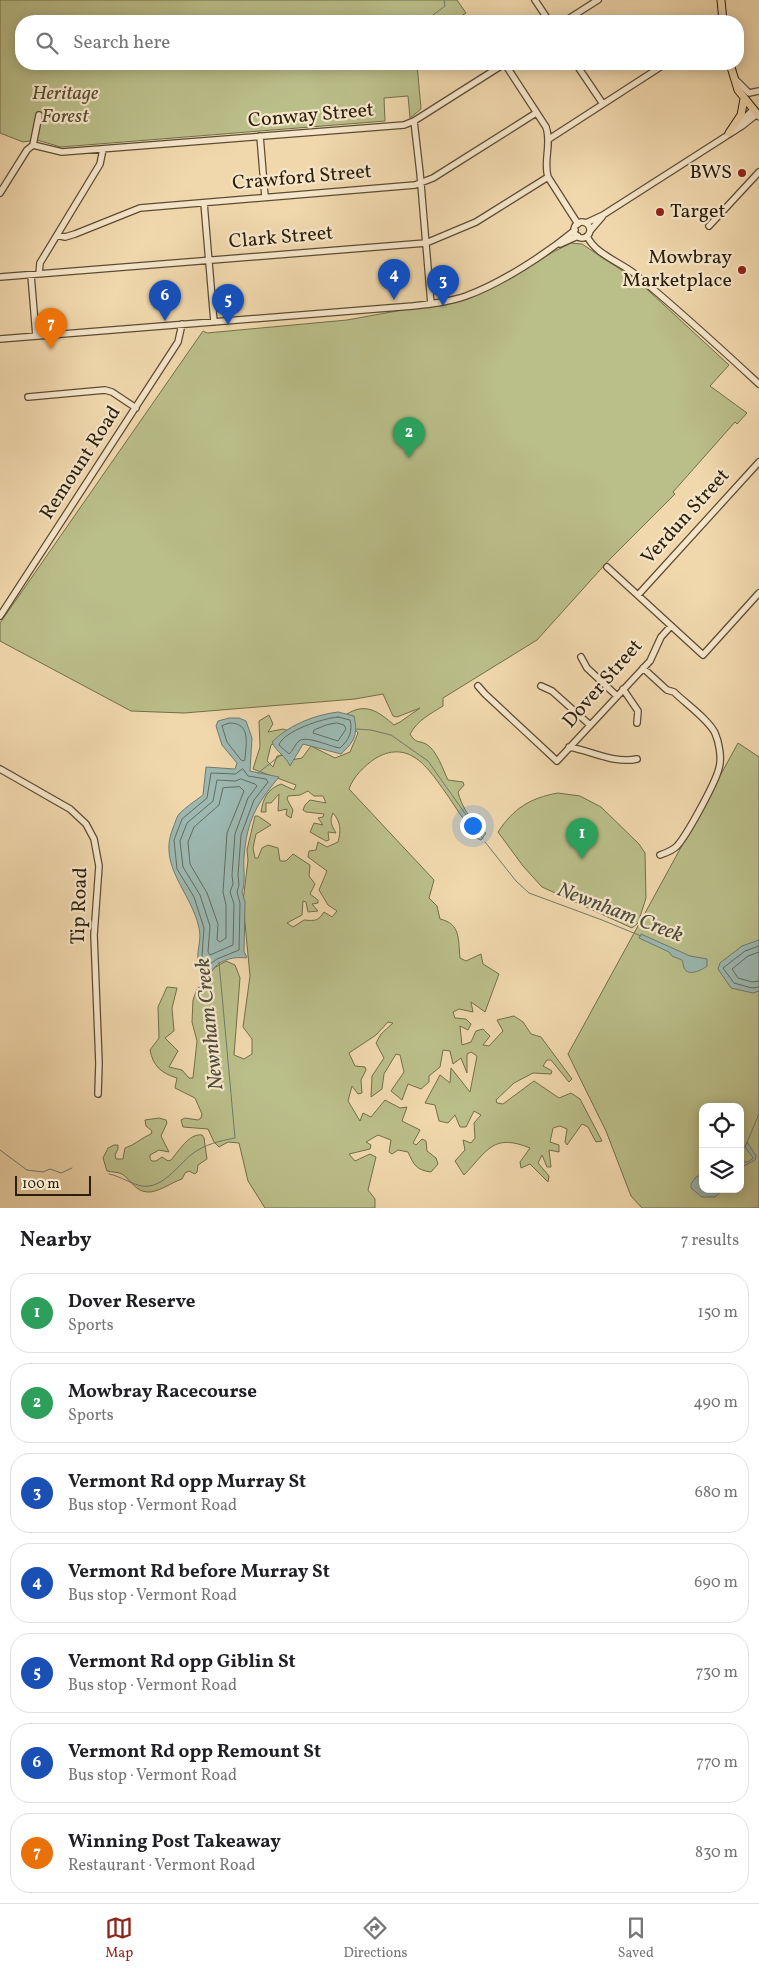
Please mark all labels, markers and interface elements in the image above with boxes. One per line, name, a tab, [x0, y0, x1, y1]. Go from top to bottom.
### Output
search box	[15, 15, 744, 70]
icon: search	[33, 29, 61, 57]
text: Search here	[73, 30, 170, 56]
park label: Heritage Forest	[32, 80, 99, 131]
street label: Conway Street	[247, 97, 375, 135]
street label: Crawford Street	[231, 158, 373, 198]
place label: BWS	[690, 159, 732, 187]
marker: BWS	[736, 167, 748, 179]
place label: Target	[670, 198, 726, 226]
marker: Target	[654, 206, 666, 218]
street label: Clark Street	[228, 219, 334, 257]
place label: Mowbray Marketplace	[622, 244, 732, 295]
pin: 4	[378, 259, 410, 300]
marker: Mowbray Marketplace	[736, 264, 748, 276]
pin: 3	[427, 265, 459, 306]
pin: 6	[149, 280, 181, 321]
pin: 5	[212, 284, 244, 325]
pin: 7	[35, 308, 67, 349]
street label: Remount Road	[34, 401, 128, 525]
pin: 2	[393, 417, 425, 458]
street label: Verdun Street	[635, 463, 737, 571]
street label: Dover Street	[556, 633, 650, 735]
your location	[460, 813, 486, 839]
pin: 1	[566, 818, 598, 859]
street label: Tip Road	[65, 867, 95, 945]
water label: Newnham Creek	[553, 876, 687, 950]
water label: Newnham Creek	[189, 956, 231, 1092]
map controls	[699, 1103, 744, 1193]
button: locate	[699, 1103, 744, 1148]
button: layers	[699, 1148, 744, 1193]
scale bar	[15, 1173, 91, 1196]
text: 100 m	[22, 1175, 60, 1194]
text: Nearby	[20, 1226, 91, 1255]
text: 7 results	[681, 1230, 739, 1252]
text: Dover Reserve	[68, 1289, 196, 1315]
text: 1	[34, 1302, 40, 1324]
text: 150 m	[697, 1302, 738, 1324]
text: Sports	[68, 1315, 114, 1337]
text: Mowbray Racecourse	[68, 1379, 257, 1405]
text: 2	[33, 1392, 41, 1414]
text: 490 m	[693, 1392, 738, 1414]
text: Sports	[68, 1405, 114, 1427]
text: Vermont Rd opp Murray St	[68, 1469, 306, 1495]
text: 3	[33, 1482, 41, 1504]
text: 680 m	[695, 1482, 738, 1504]
text: Bus stop · Vermont Road	[68, 1495, 237, 1517]
text: Vermont Rd before Murray St	[68, 1559, 330, 1585]
text: 4	[32, 1572, 42, 1594]
text: 690 m	[694, 1572, 738, 1594]
text: Bus stop · Vermont Road	[68, 1585, 237, 1607]
text: Vermont Rd opp Giblin St	[68, 1649, 296, 1675]
text: 5	[33, 1662, 41, 1684]
text: 730 m	[696, 1662, 738, 1684]
text: Bus stop · Vermont Road	[68, 1675, 237, 1697]
text: Vermont Rd opp Remount St	[68, 1739, 321, 1765]
text: 6	[33, 1752, 41, 1774]
text: 770 m	[696, 1752, 738, 1774]
text: Bus stop · Vermont Road	[68, 1765, 237, 1787]
text: Winning Post Takeaway	[68, 1829, 281, 1855]
text: 7	[33, 1842, 41, 1864]
text: 830 m	[695, 1842, 738, 1864]
text: Restaurant · Vermont Road	[68, 1855, 255, 1877]
tab: Map	[105, 1914, 133, 1963]
tab: Directions	[343, 1914, 408, 1963]
tab: Saved	[618, 1914, 654, 1963]

